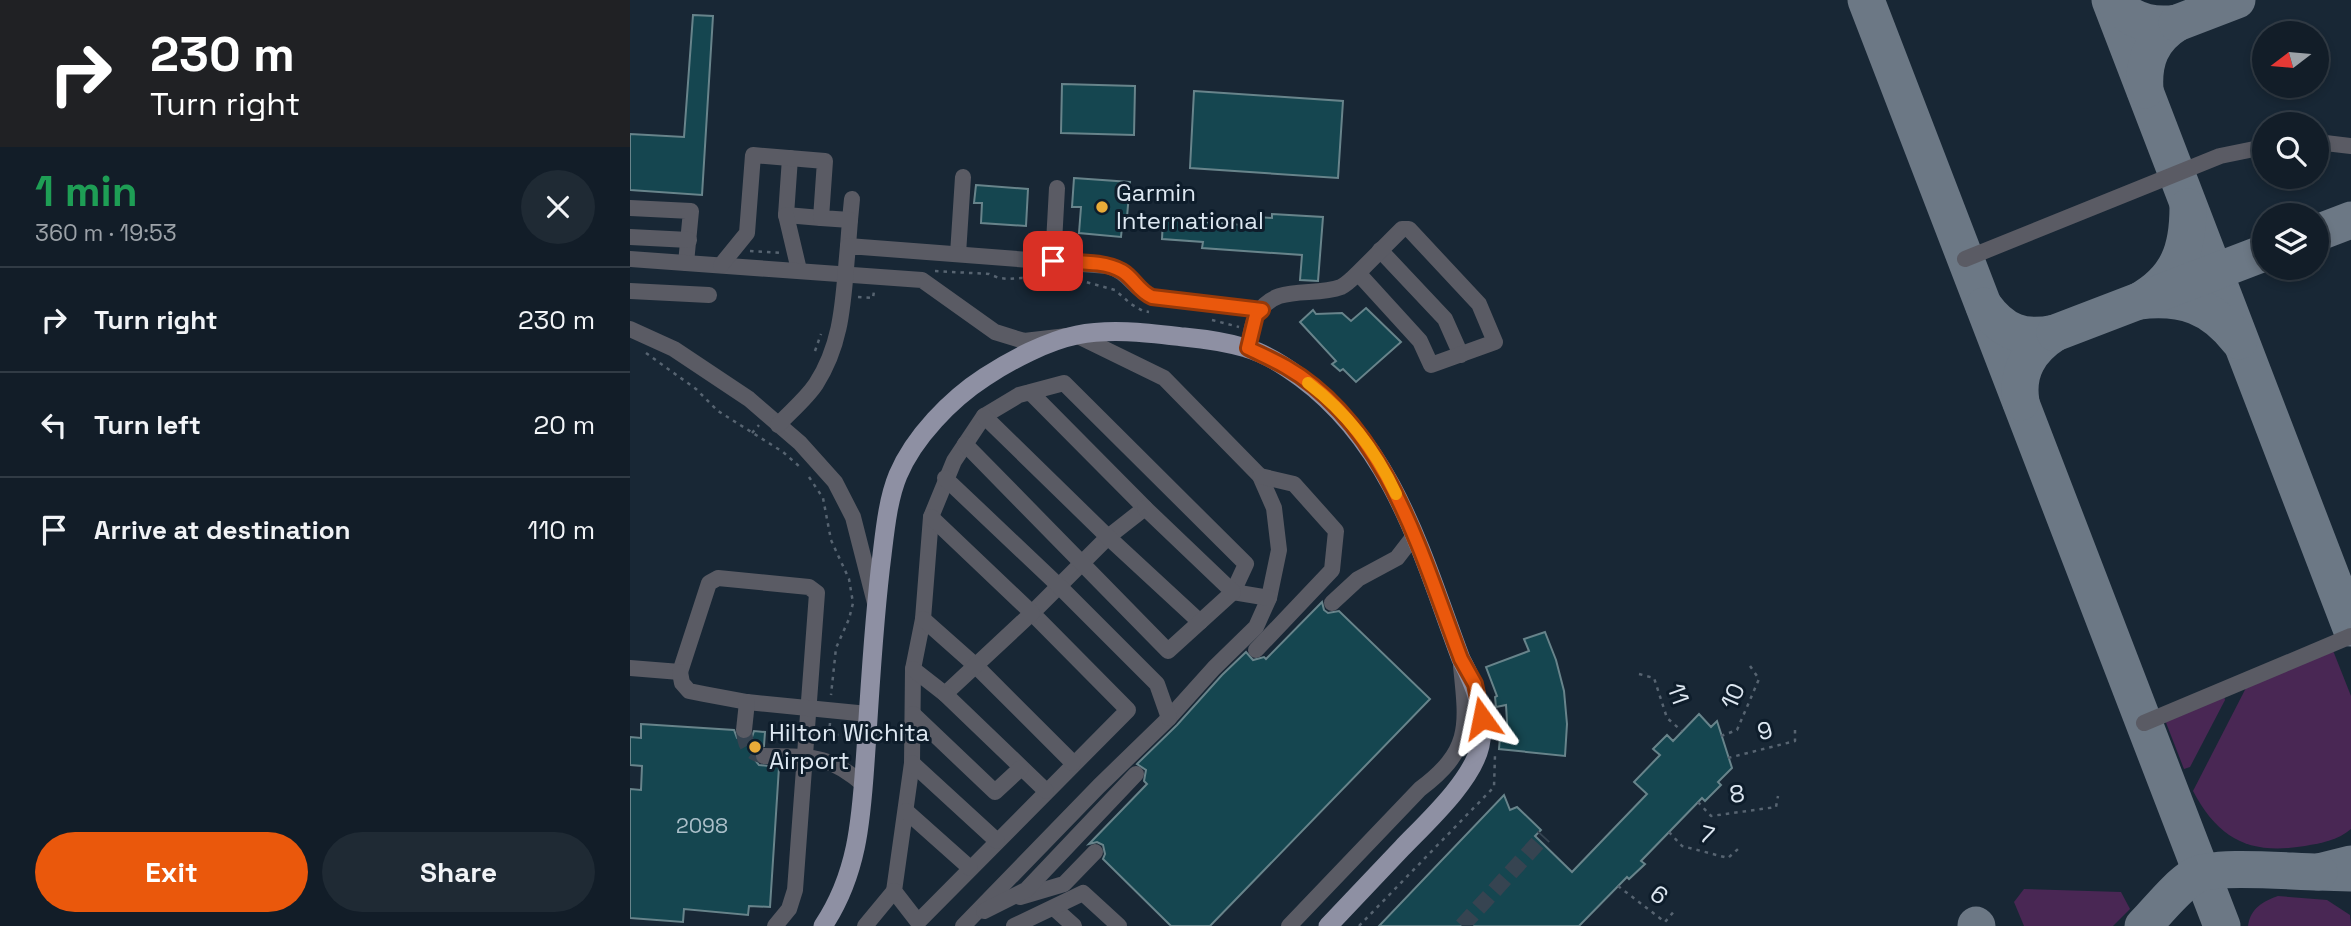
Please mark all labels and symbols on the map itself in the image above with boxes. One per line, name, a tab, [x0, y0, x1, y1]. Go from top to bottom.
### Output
north arrow	[2252, 21, 2329, 98]
place label: Garmin International	[1116, 177, 1264, 236]
marker: Garmin International	[1094, 199, 1110, 215]
pin	[1023, 231, 1083, 291]
street label: 10	[1713, 678, 1752, 714]
street label: 11	[1660, 679, 1696, 709]
position arrow	[1445, 681, 1519, 755]
street label: 9	[1754, 714, 1776, 747]
place label: Hilton Wichita Airport	[769, 717, 929, 776]
marker: Hilton Wichita Airport	[747, 739, 763, 755]
street label: 8	[1727, 777, 1746, 810]
house number: 2098	[676, 812, 728, 839]
street label: 7	[1697, 818, 1718, 851]
street label: 6	[1644, 878, 1675, 911]

